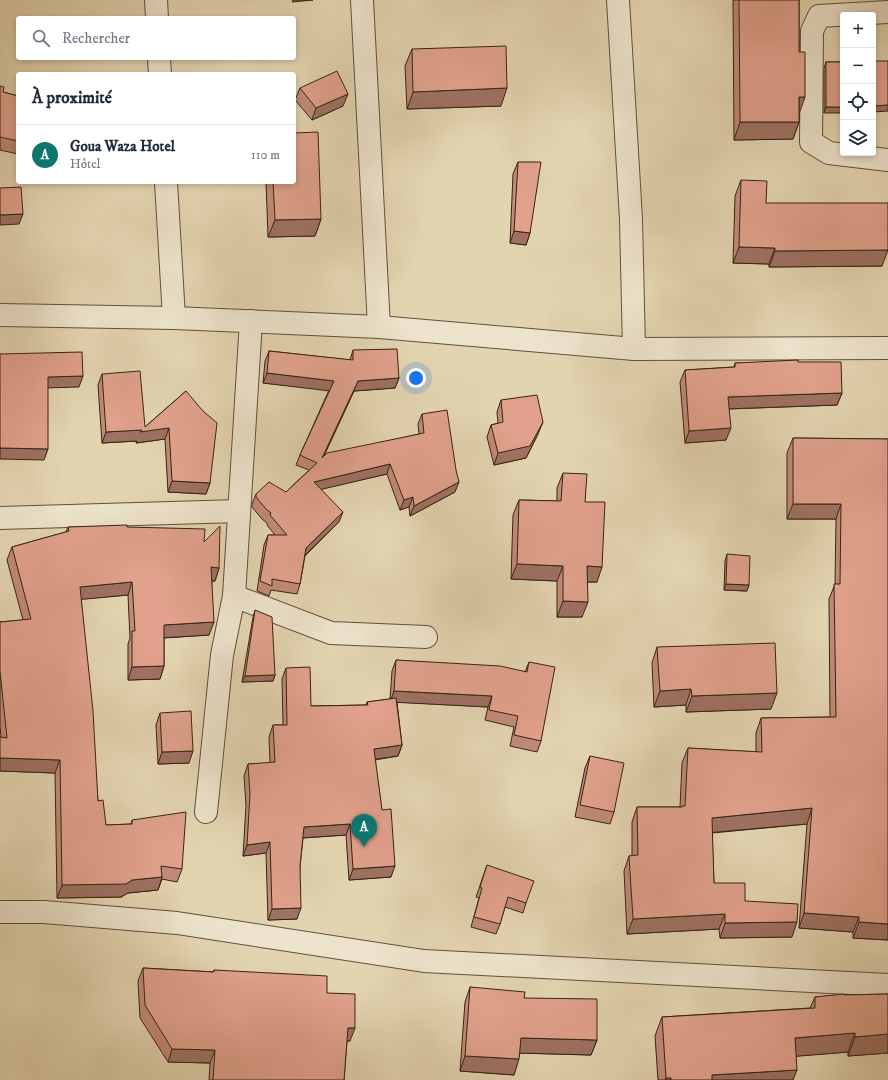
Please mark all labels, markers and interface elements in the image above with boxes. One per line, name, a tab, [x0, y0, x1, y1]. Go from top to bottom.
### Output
map controls	[840, 12, 876, 156]
button: +	[840, 12, 876, 48]
search box	[16, 16, 296, 60]
icon: search	[30, 27, 52, 49]
text: Rechercher	[62, 29, 130, 48]
button: −	[840, 48, 876, 84]
button: locate	[840, 84, 876, 120]
text: À proximité	[32, 87, 112, 109]
button: layers	[840, 120, 876, 156]
text: Goua Waza Hotel	[70, 137, 175, 156]
text: A	[41, 147, 49, 163]
text: 110 m	[251, 147, 280, 163]
text: Hôtel	[70, 156, 101, 172]
your location	[406, 368, 426, 388]
pin: A	[351, 814, 377, 847]

